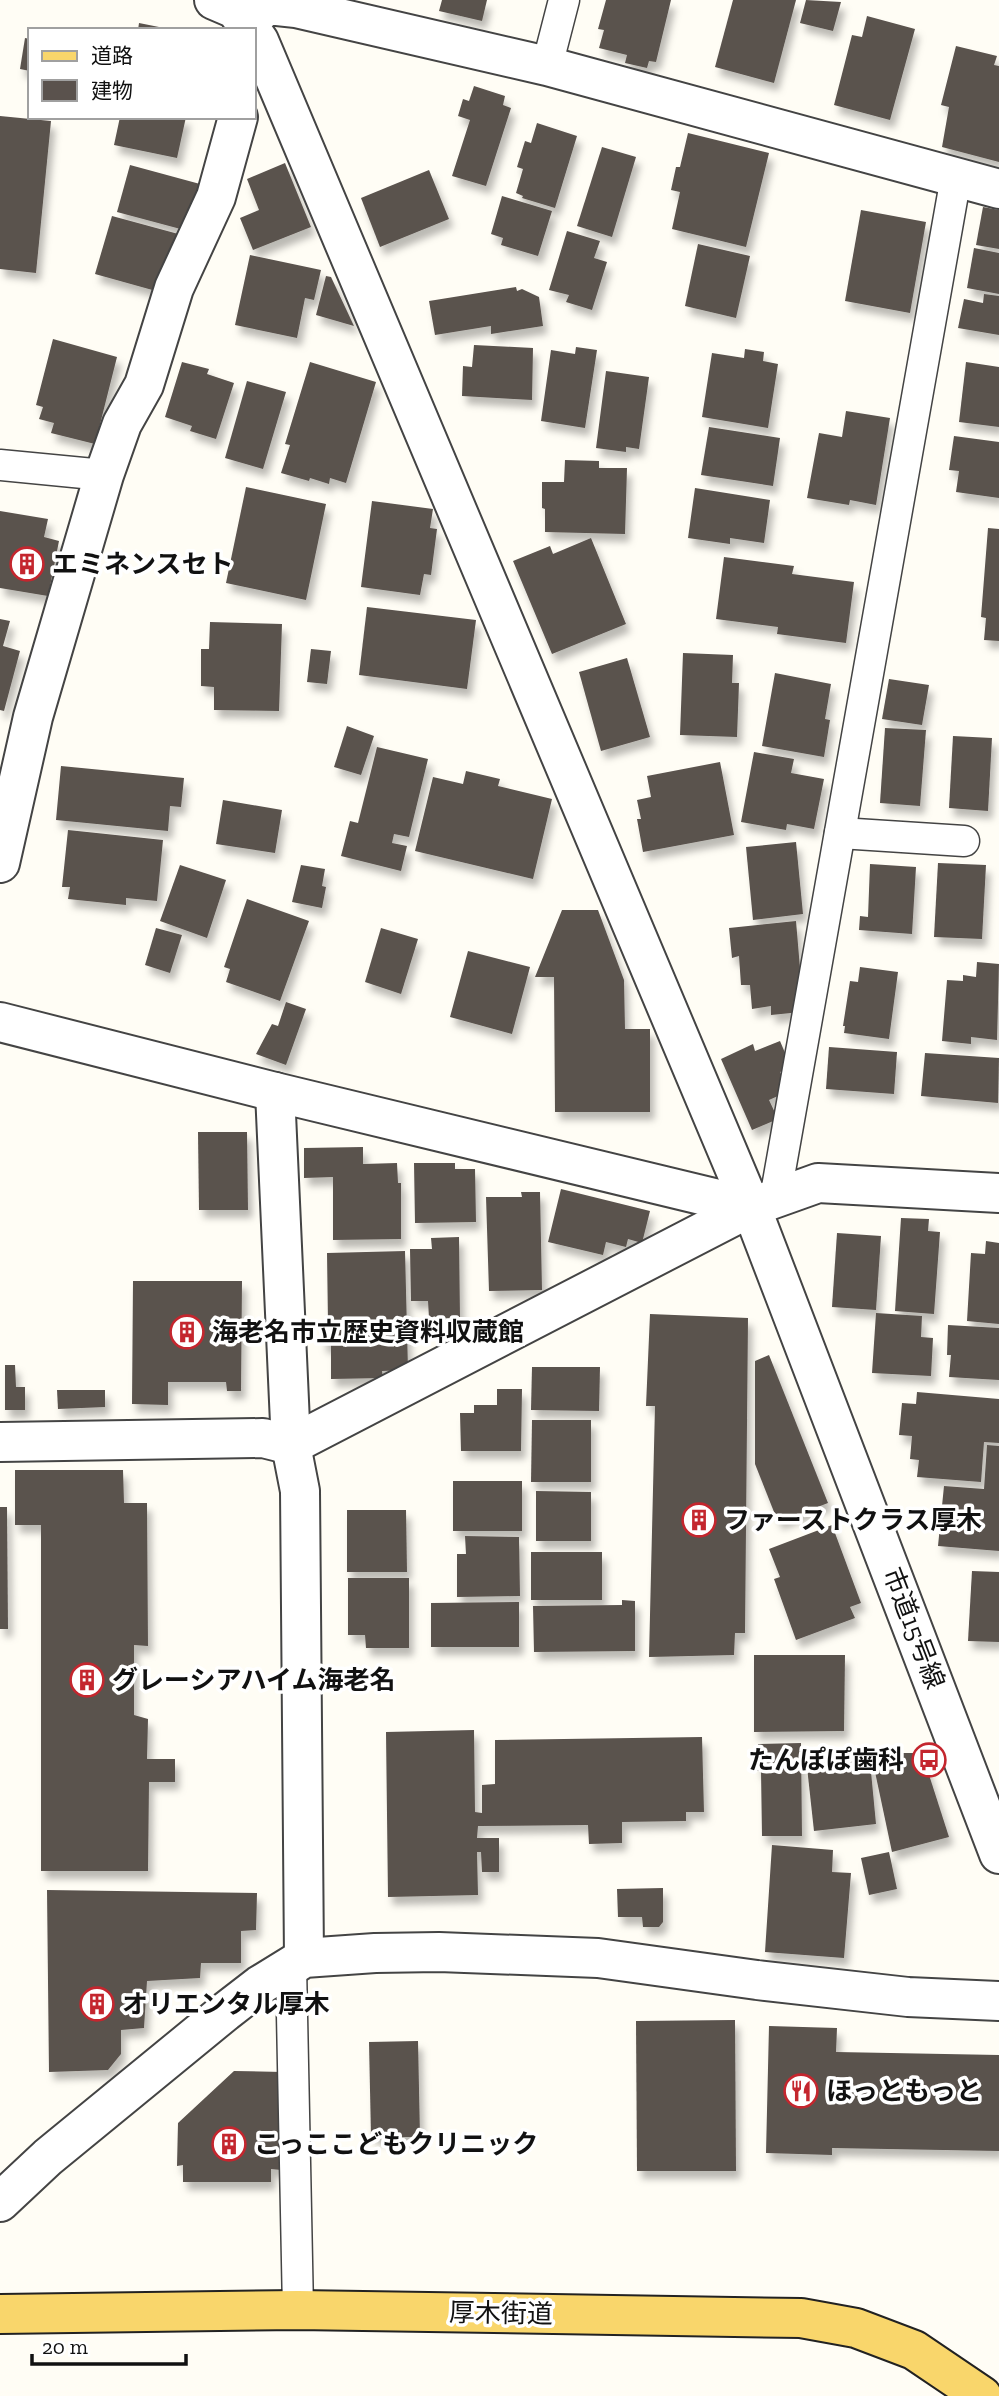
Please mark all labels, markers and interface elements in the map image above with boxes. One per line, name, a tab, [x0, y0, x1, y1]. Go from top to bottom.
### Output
legend	[28, 28, 256, 119]
text: 道路	[91, 43, 133, 68]
text: 建物	[91, 78, 133, 103]
building icon: エミネンスセト	[8, 545, 46, 583]
place label: エミネンスセト	[52, 548, 233, 580]
building icon: 海老名市立歴史資料収蔵館	[168, 1313, 206, 1351]
place label: 海老名市立歴史資料収蔵館	[212, 1316, 524, 1348]
building icon: ファーストクラス厚木	[680, 1501, 718, 1539]
place label: ファーストクラス厚木	[724, 1504, 982, 1536]
street label: 市道15号線	[876, 1563, 952, 1693]
building icon: グレーシアハイム海老名	[68, 1661, 106, 1699]
place label: グレーシアハイム海老名	[112, 1664, 395, 1696]
bus stop icon: たんぽぽ歯科	[910, 1741, 948, 1779]
place label: たんぽぽ歯科	[748, 1744, 904, 1776]
building icon: オリエンタル厚木	[78, 1985, 116, 2023]
place label: オリエンタル厚木	[122, 1988, 330, 2020]
restaurant icon: ほっともっと	[782, 2072, 820, 2110]
place label: ほっともっと	[826, 2075, 982, 2107]
building icon: こっここどもクリニック	[210, 2125, 248, 2163]
place label: こっここどもクリニック	[254, 2128, 538, 2160]
street label: 厚木街道	[449, 2296, 553, 2330]
scale bar	[32, 2322, 186, 2366]
text: 20 m	[42, 2334, 88, 2359]

